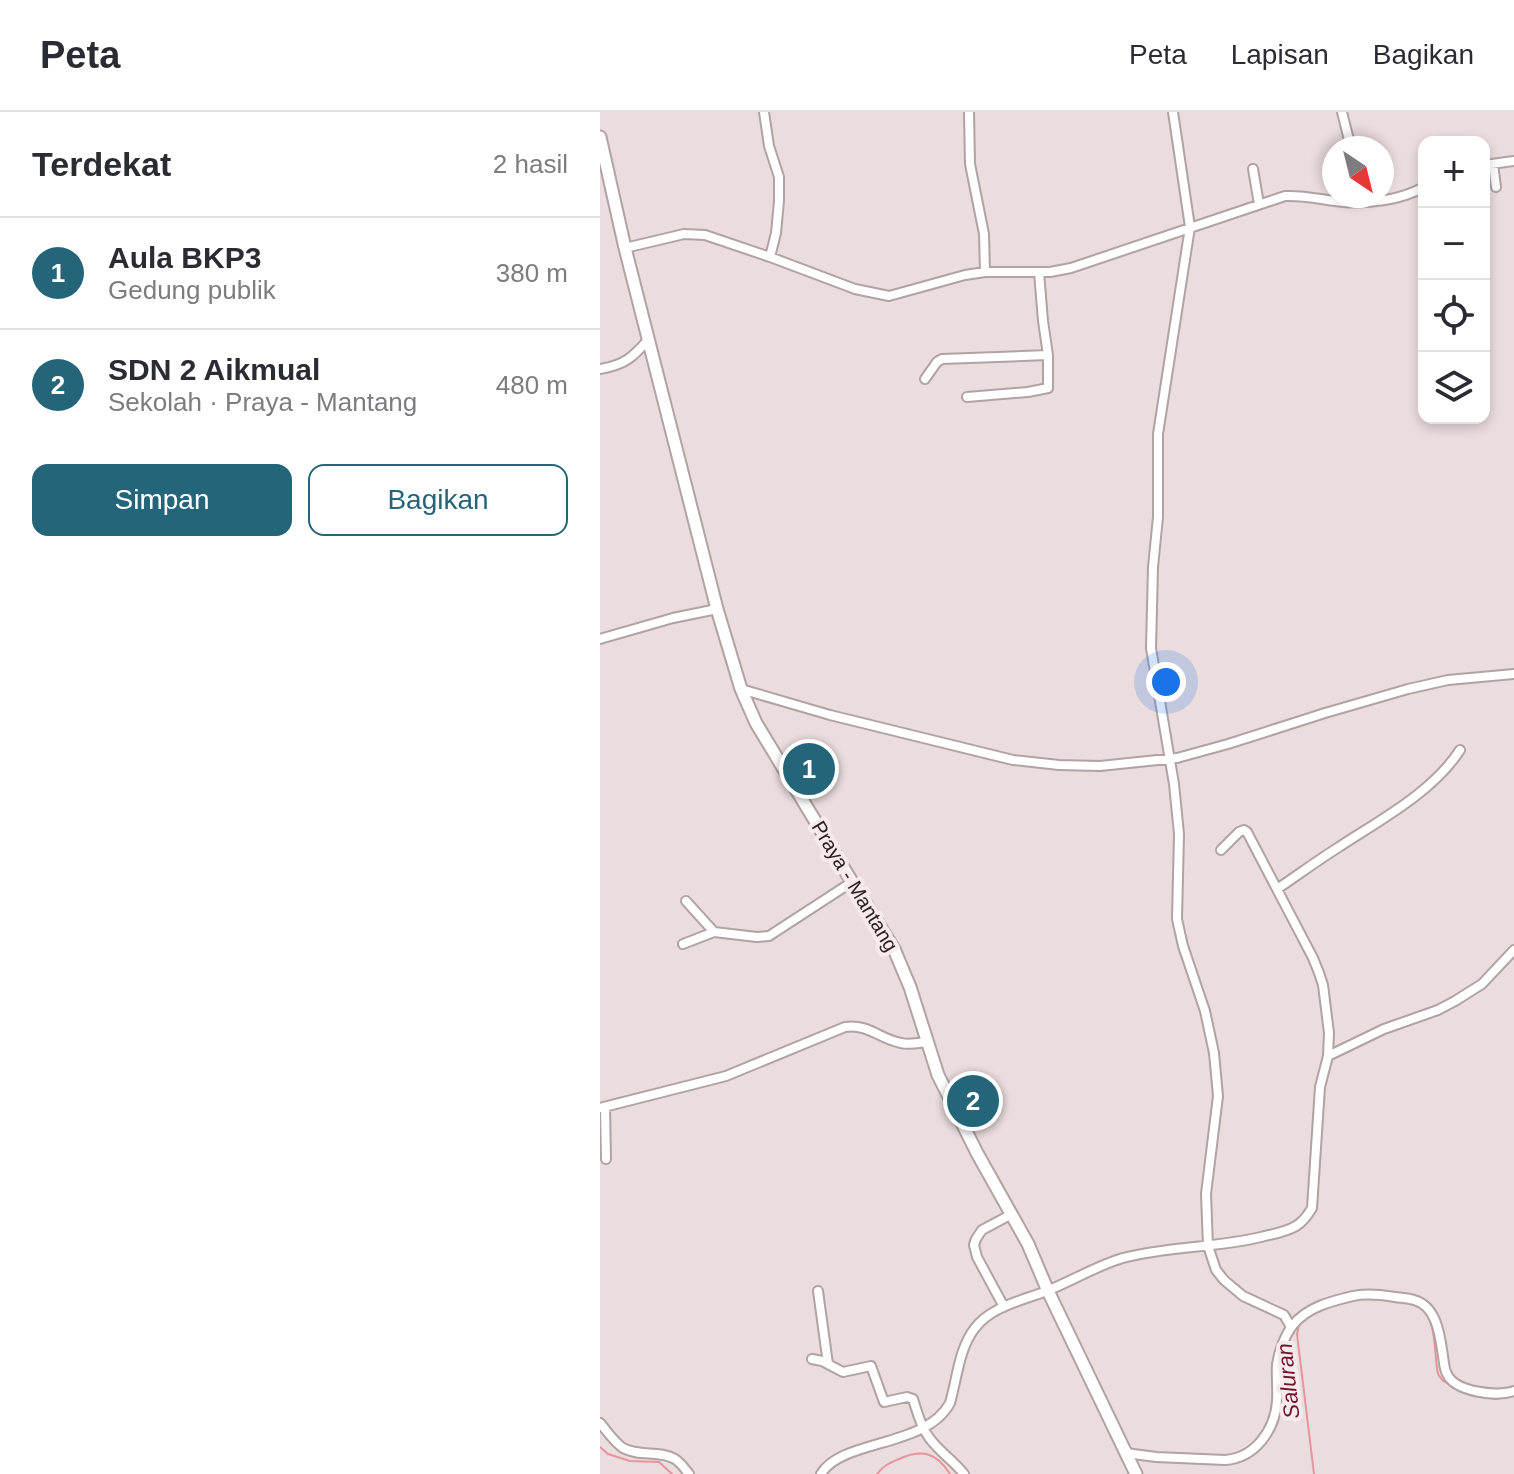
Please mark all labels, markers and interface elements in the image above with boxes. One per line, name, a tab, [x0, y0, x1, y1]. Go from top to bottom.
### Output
text: Peta	[40, 34, 120, 76]
text: Peta	[1129, 39, 1187, 70]
text: Lapisan	[1231, 39, 1329, 70]
text: Bagikan	[1373, 39, 1474, 70]
north arrow	[1322, 136, 1394, 208]
map controls	[1418, 136, 1490, 424]
button: +	[1418, 136, 1490, 208]
text: Terdekat	[32, 145, 171, 183]
text: 2 hasil	[493, 149, 568, 179]
button: −	[1418, 208, 1490, 280]
text: Aula BKP3	[108, 241, 261, 274]
text: 1	[51, 258, 65, 288]
text: 380 m	[496, 258, 568, 288]
text: Gedung publik	[108, 275, 276, 305]
button: locate	[1418, 280, 1490, 352]
button: layers	[1418, 352, 1490, 424]
text: SDN 2 Aikmual	[108, 353, 320, 386]
text: 2	[51, 370, 65, 400]
text: 480 m	[496, 370, 568, 400]
text: Sekolah · Praya - Mantang	[108, 387, 417, 417]
button: Simpan	[32, 464, 292, 536]
button: Bagikan	[308, 464, 568, 536]
your location	[1146, 662, 1186, 702]
pin: 1	[783, 739, 835, 799]
street label: Praya - Mantang	[807, 817, 903, 955]
pin: 2	[947, 1071, 999, 1131]
water label: Saluran	[1272, 1342, 1304, 1420]

